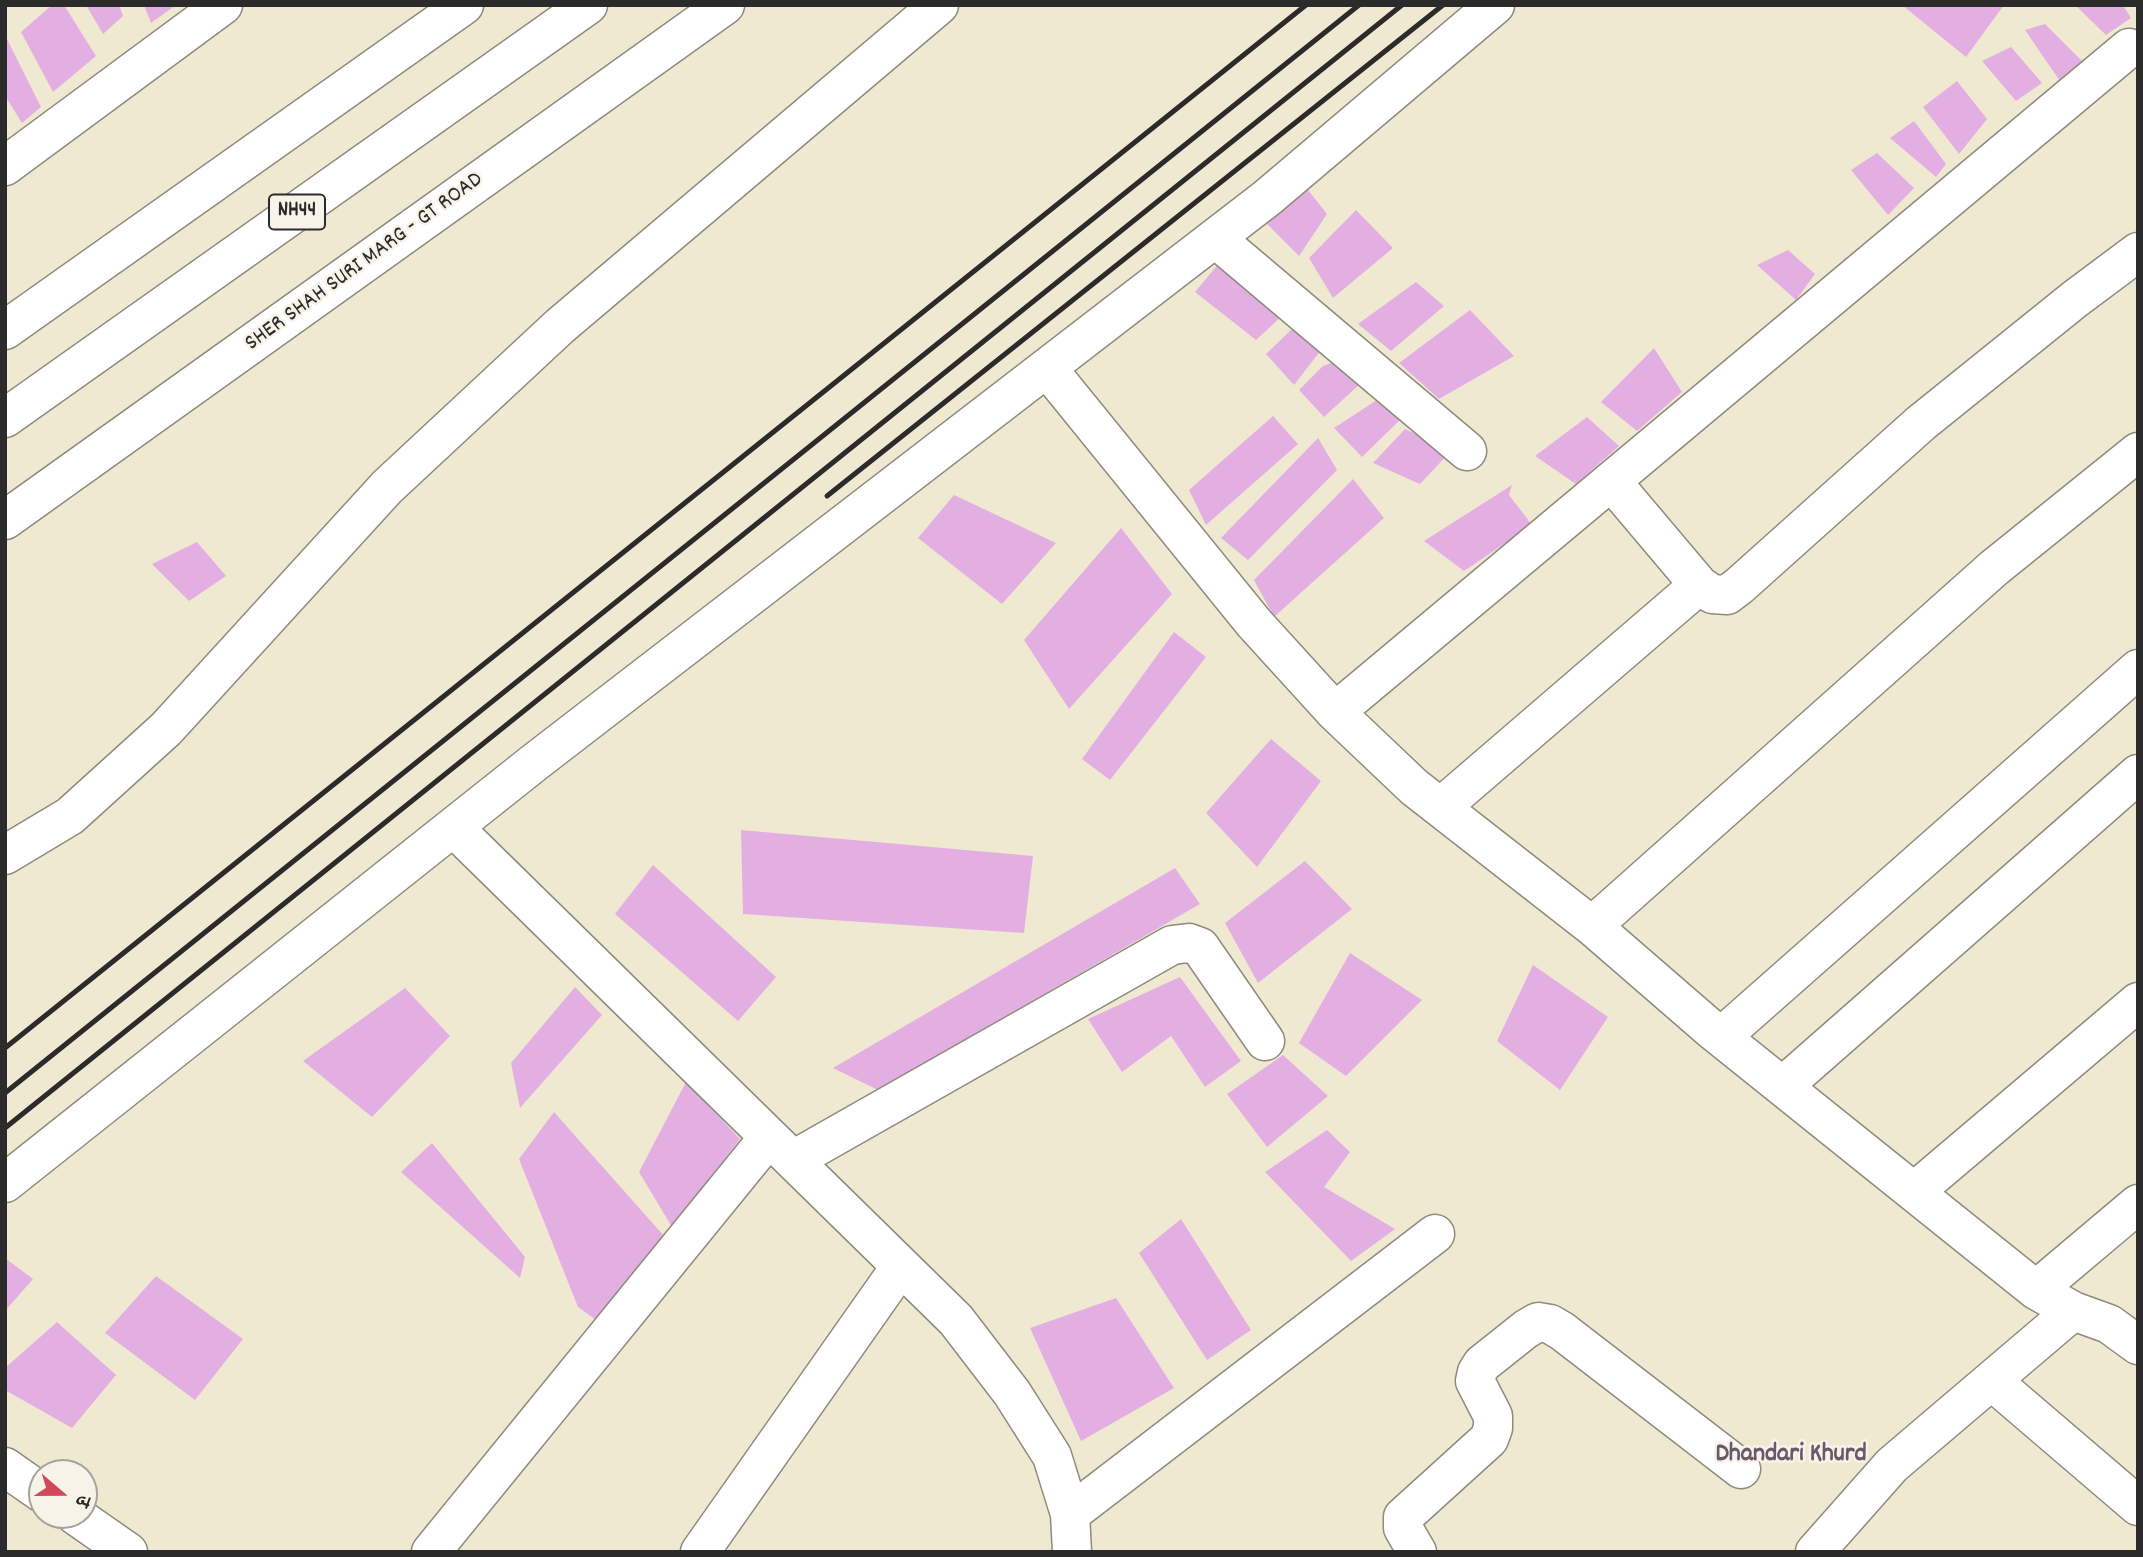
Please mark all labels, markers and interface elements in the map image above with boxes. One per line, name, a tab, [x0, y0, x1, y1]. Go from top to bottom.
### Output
street label: SHER SHAH SURI MARG - GT ROAD	[241, 167, 489, 359]
road number: NH44	[269, 194, 325, 230]
district label: Dhandari Khurd	[1715, 1440, 1867, 1472]
north arrow	[28, 1459, 98, 1529]
text: उ	[67, 1491, 96, 1510]

